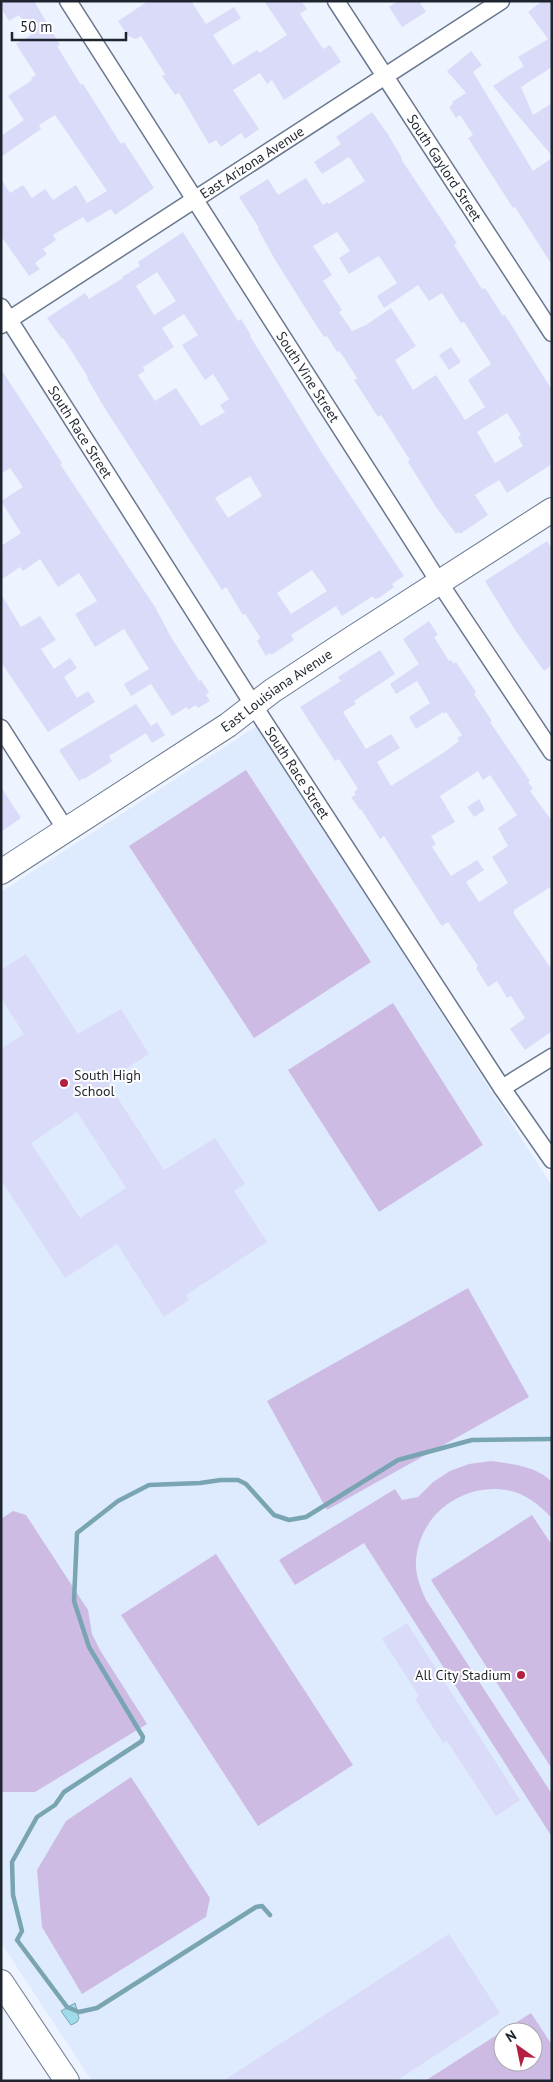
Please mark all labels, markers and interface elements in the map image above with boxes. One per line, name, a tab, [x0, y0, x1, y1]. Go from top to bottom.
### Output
scale bar	[12, 10, 126, 42]
text: 50 m	[20, 17, 53, 36]
street label: South Gaylord Street	[403, 111, 486, 225]
street label: East Arizona Avenue	[196, 122, 307, 203]
street label: South Vine Street	[272, 328, 344, 426]
street label: South Race Street	[44, 382, 117, 482]
street label: East Louisiana Avenue	[218, 645, 336, 736]
street label: South Race Street	[261, 723, 334, 822]
place label: South High School	[74, 1066, 141, 1100]
marker: South High School	[58, 1077, 70, 1089]
place label: All City Stadium	[415, 1666, 511, 1684]
marker: All City Stadium	[515, 1669, 527, 1681]
north arrow	[493, 2022, 543, 2072]
text: N	[502, 2026, 520, 2046]

